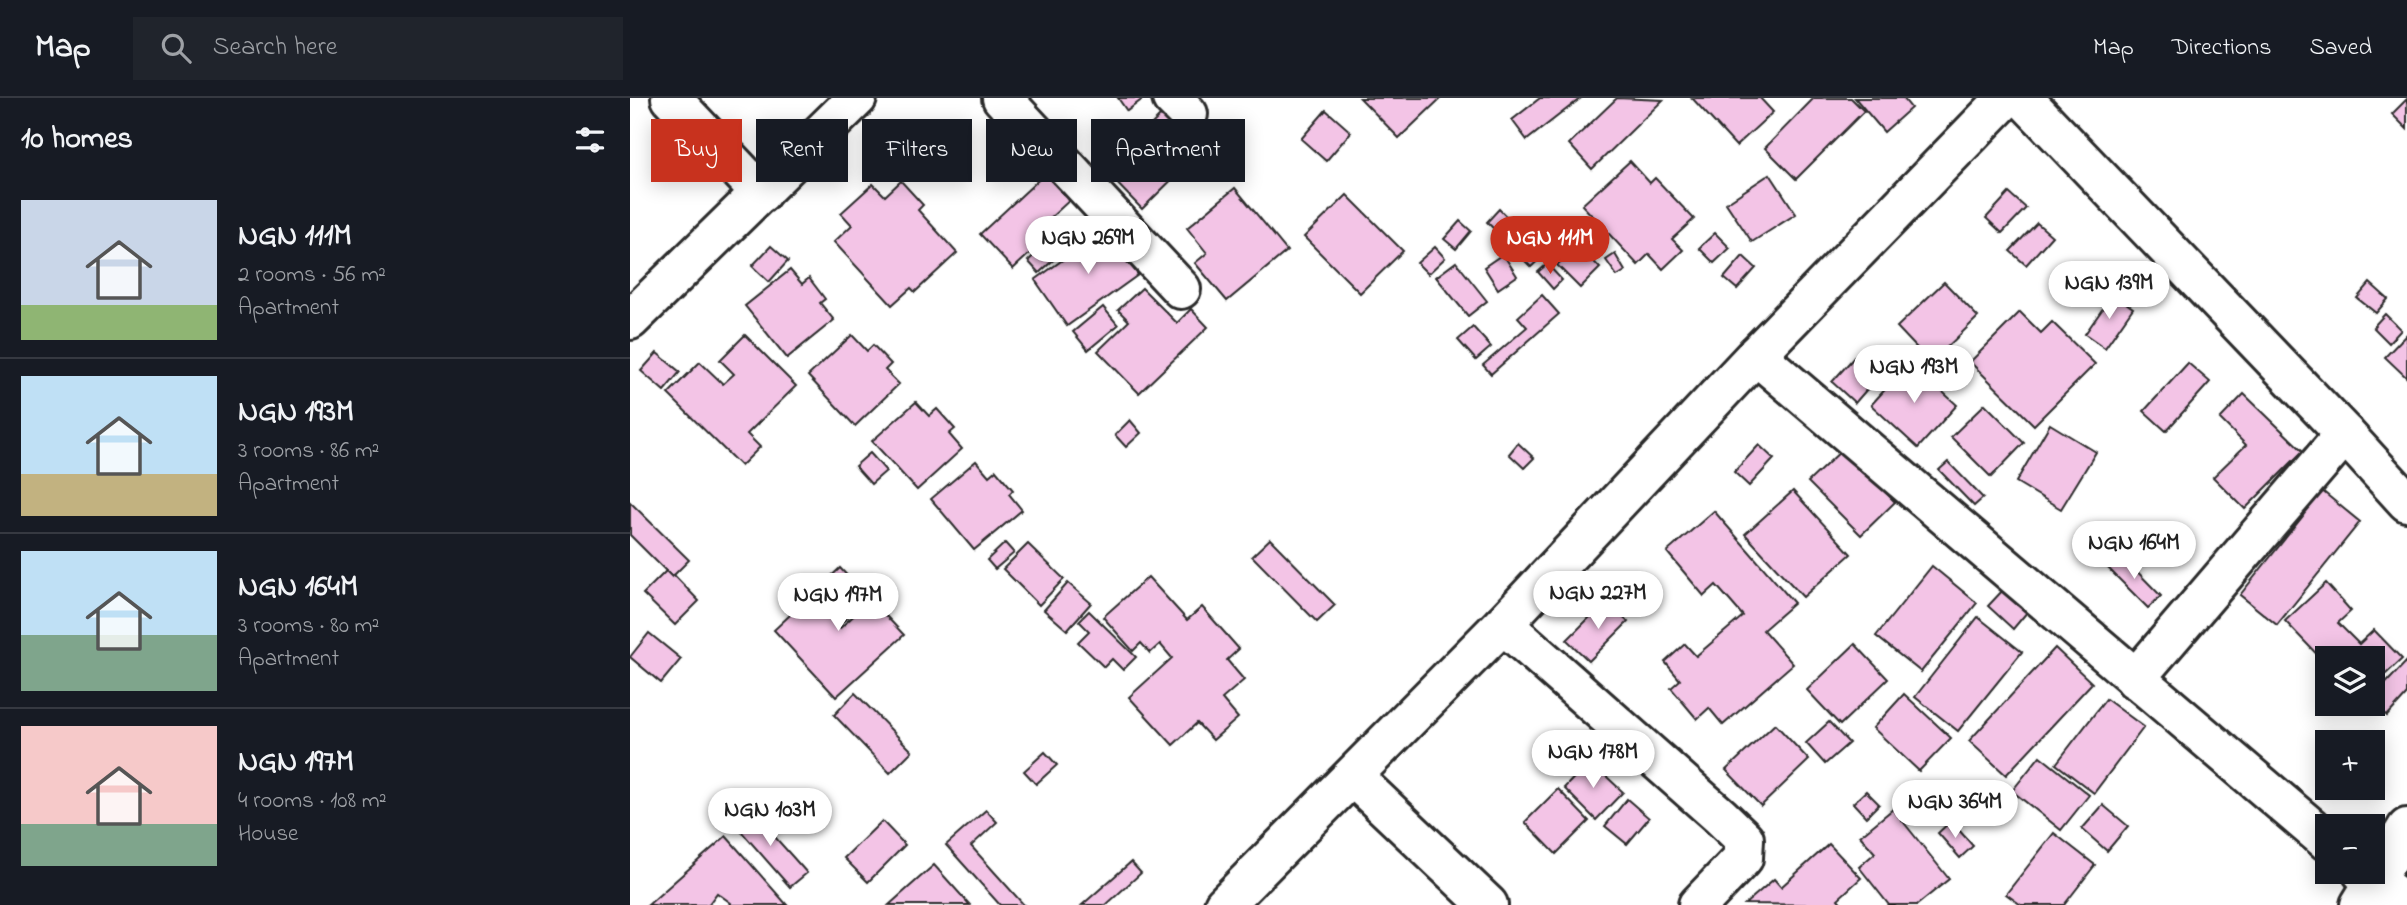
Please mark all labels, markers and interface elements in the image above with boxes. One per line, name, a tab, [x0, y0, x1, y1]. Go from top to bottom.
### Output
search box	[133, 17, 623, 80]
text: Map	[35, 24, 91, 72]
icon: search	[157, 29, 195, 67]
text: Search here	[213, 29, 337, 67]
text: Map	[2093, 31, 2134, 66]
text: Directions	[2172, 31, 2271, 66]
text: Saved	[2309, 31, 2372, 66]
text: 10 homes	[21, 118, 133, 162]
chip: Buy	[651, 119, 742, 182]
chip: Rent	[756, 119, 848, 182]
chip: Filters	[862, 119, 972, 182]
chip: New	[986, 119, 1077, 182]
chip: Apartment	[1091, 119, 1245, 182]
icon: filters	[571, 121, 609, 159]
text: NGN 111M	[238, 215, 352, 259]
pin: NGN 269M	[1016, 216, 1160, 276]
pin: NGN 111M	[1478, 216, 1622, 276]
text: NGN 269M	[1041, 222, 1135, 255]
text: NGN 111M	[1506, 222, 1594, 255]
icon: home	[77, 228, 161, 312]
text: 2 rooms · 56 m²	[238, 259, 386, 292]
pin: NGN 139M	[2037, 262, 2181, 321]
text: NGN 139M	[2065, 267, 2153, 300]
text: Apartment	[238, 292, 339, 325]
pin: NGN 193M	[1842, 345, 1986, 405]
text: NGN 193M	[1870, 351, 1958, 384]
text: NGN 193M	[238, 391, 354, 435]
icon: home	[77, 404, 161, 488]
text: 3 rooms · 86 m²	[238, 435, 379, 468]
text: Apartment	[238, 468, 339, 501]
pin: NGN 164M	[2062, 522, 2206, 581]
text: NGN 164M	[2088, 527, 2180, 560]
text: NGN 164M	[238, 566, 358, 610]
pin: NGN 227M	[1526, 572, 1670, 631]
pin: NGN 197M	[766, 574, 910, 633]
text: NGN 227M	[1549, 577, 1647, 610]
icon: home	[77, 579, 161, 663]
text: NGN 197M	[794, 579, 882, 612]
text: 3 rooms · 80 m²	[238, 610, 379, 643]
text: Apartment	[238, 643, 339, 676]
map controls	[2315, 646, 2385, 884]
button: layers	[2315, 646, 2385, 716]
pin: NGN 178M	[1521, 730, 1665, 790]
button: +	[2315, 730, 2385, 800]
text: NGN 178M	[1548, 736, 1638, 769]
text: NGN 197M	[238, 741, 354, 785]
icon: home	[77, 754, 161, 838]
pin: NGN 364M	[1883, 780, 2027, 840]
text: 4 rooms · 108 m²	[238, 785, 387, 818]
text: NGN 364M	[1908, 786, 2002, 819]
pin: NGN 103M	[698, 788, 842, 848]
text: NGN 103M	[724, 794, 816, 827]
button: −	[2315, 814, 2385, 884]
text: House	[238, 818, 298, 851]

